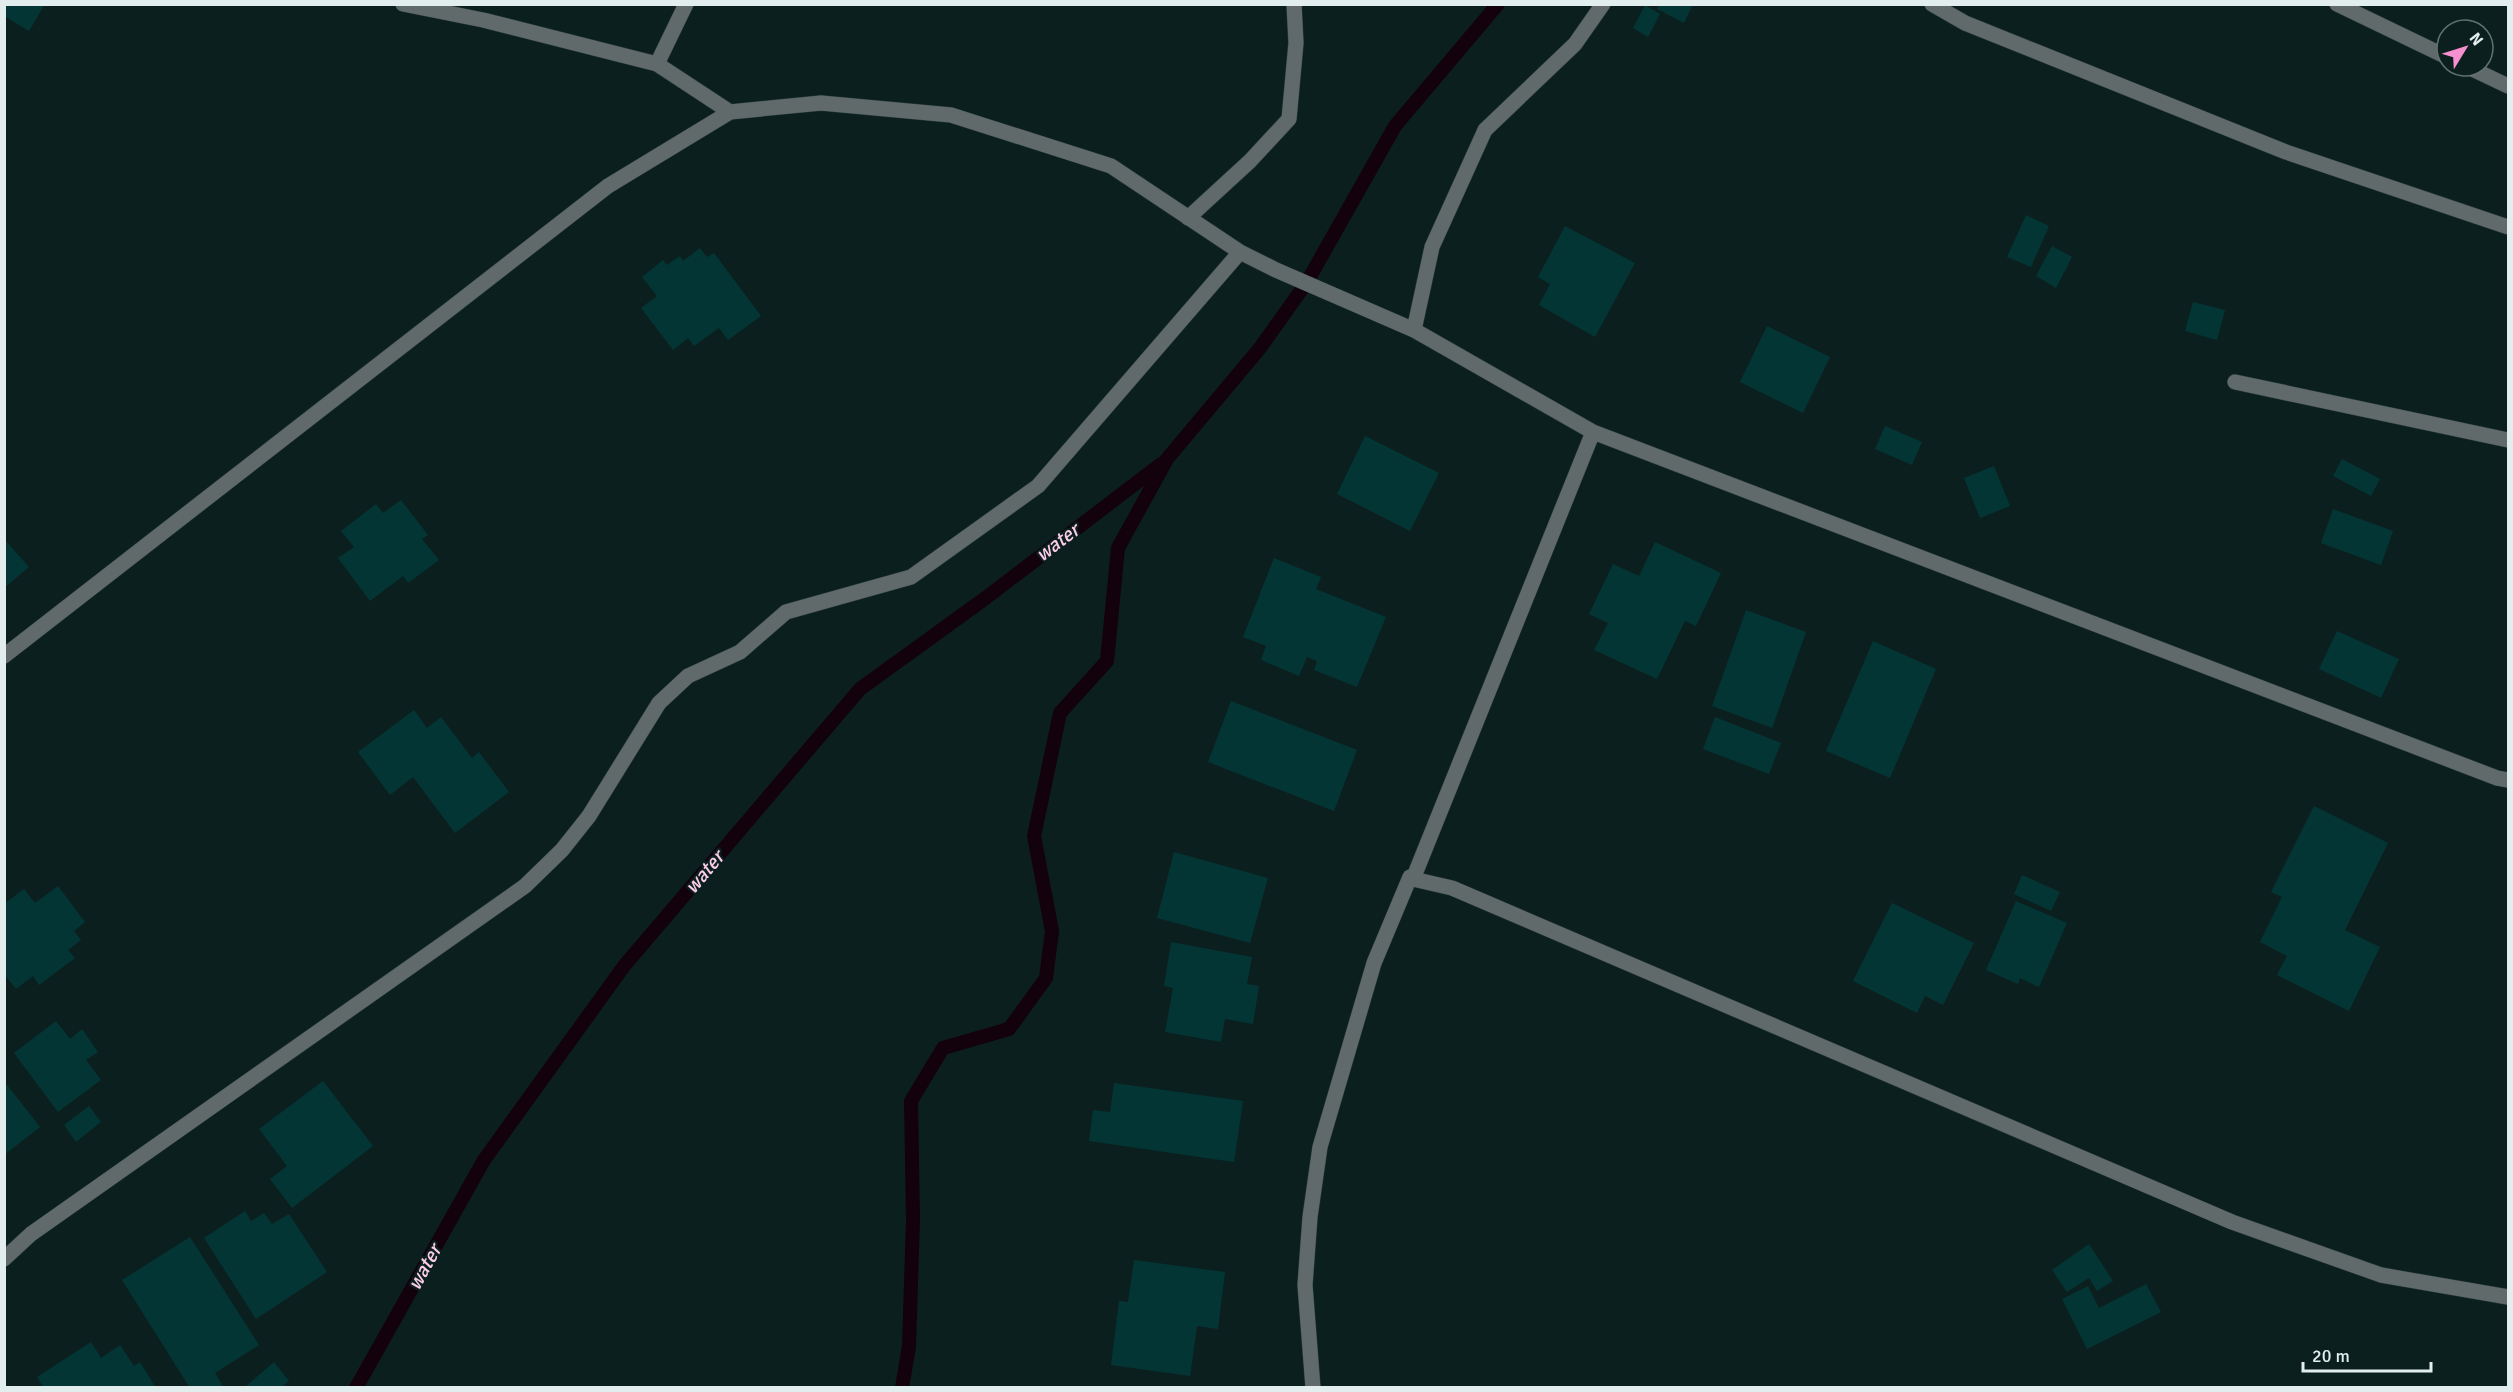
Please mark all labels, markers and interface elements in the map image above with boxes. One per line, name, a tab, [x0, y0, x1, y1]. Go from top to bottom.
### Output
north arrow	[2435, 18, 2495, 78]
text: N	[2465, 29, 2487, 50]
water label: water	[1030, 516, 1086, 567]
water label: water	[679, 844, 731, 899]
water label: water	[402, 1238, 448, 1294]
scale bar	[2303, 1335, 2430, 1373]
text: 20 m	[2312, 1345, 2350, 1367]

